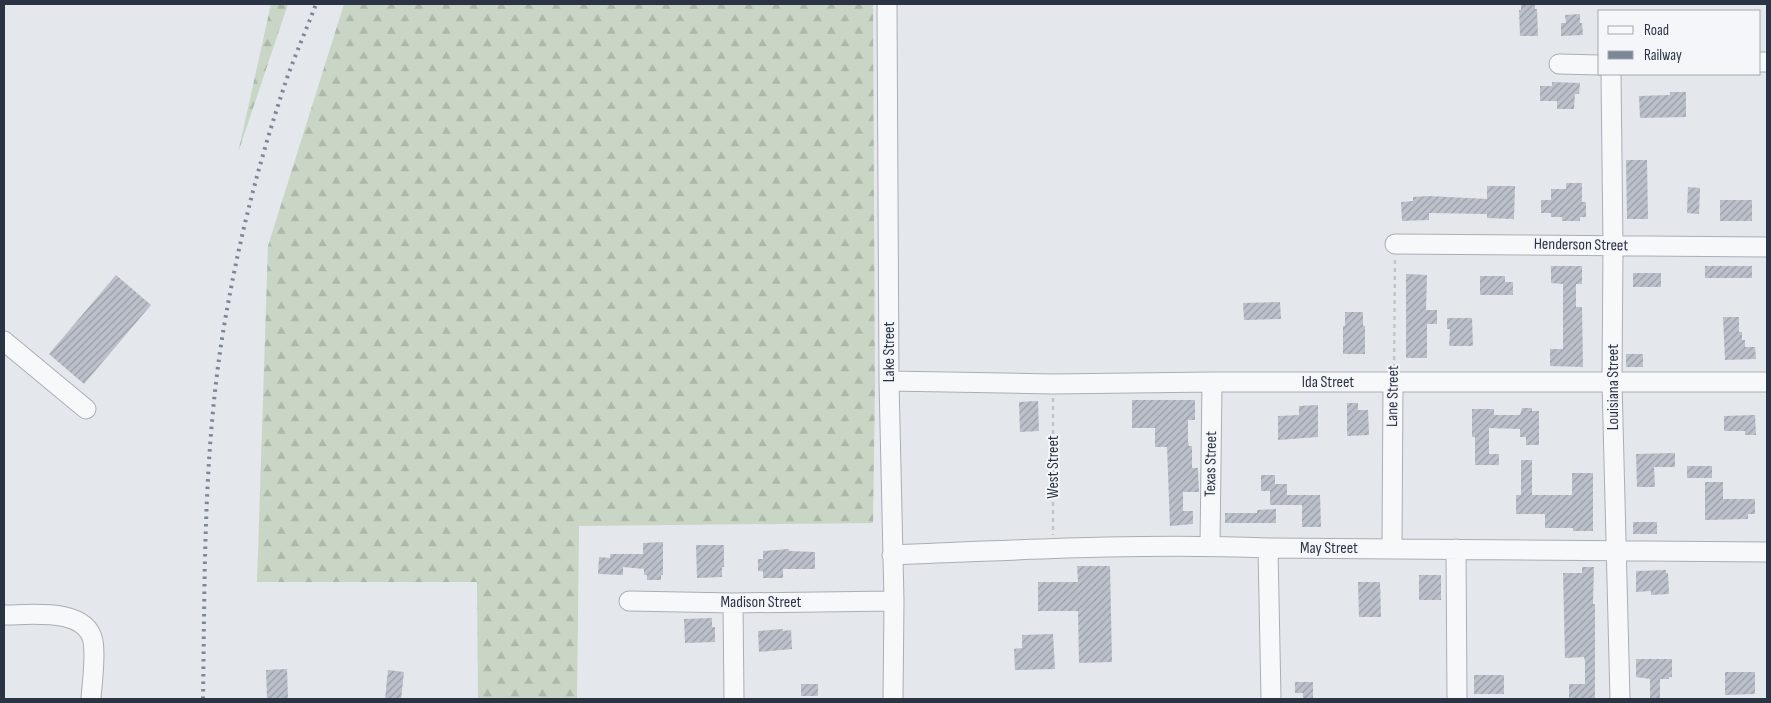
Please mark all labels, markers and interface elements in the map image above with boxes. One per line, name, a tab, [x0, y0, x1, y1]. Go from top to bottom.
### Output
legend	[1598, 10, 1761, 75]
text: Road	[1644, 21, 1669, 40]
text: Railway	[1644, 46, 1682, 65]
street label: Henderson Street	[1534, 235, 1628, 255]
street label: Lake Street	[880, 322, 899, 382]
street label: Louisiana Street	[1604, 344, 1623, 430]
street label: Lane Street	[1383, 365, 1403, 427]
street label: Ida Street	[1302, 373, 1354, 392]
street label: Texas Street	[1201, 431, 1221, 497]
street label: West Street	[1044, 435, 1063, 499]
street label: May Street	[1300, 539, 1358, 558]
street label: Madison Street	[721, 593, 802, 612]

